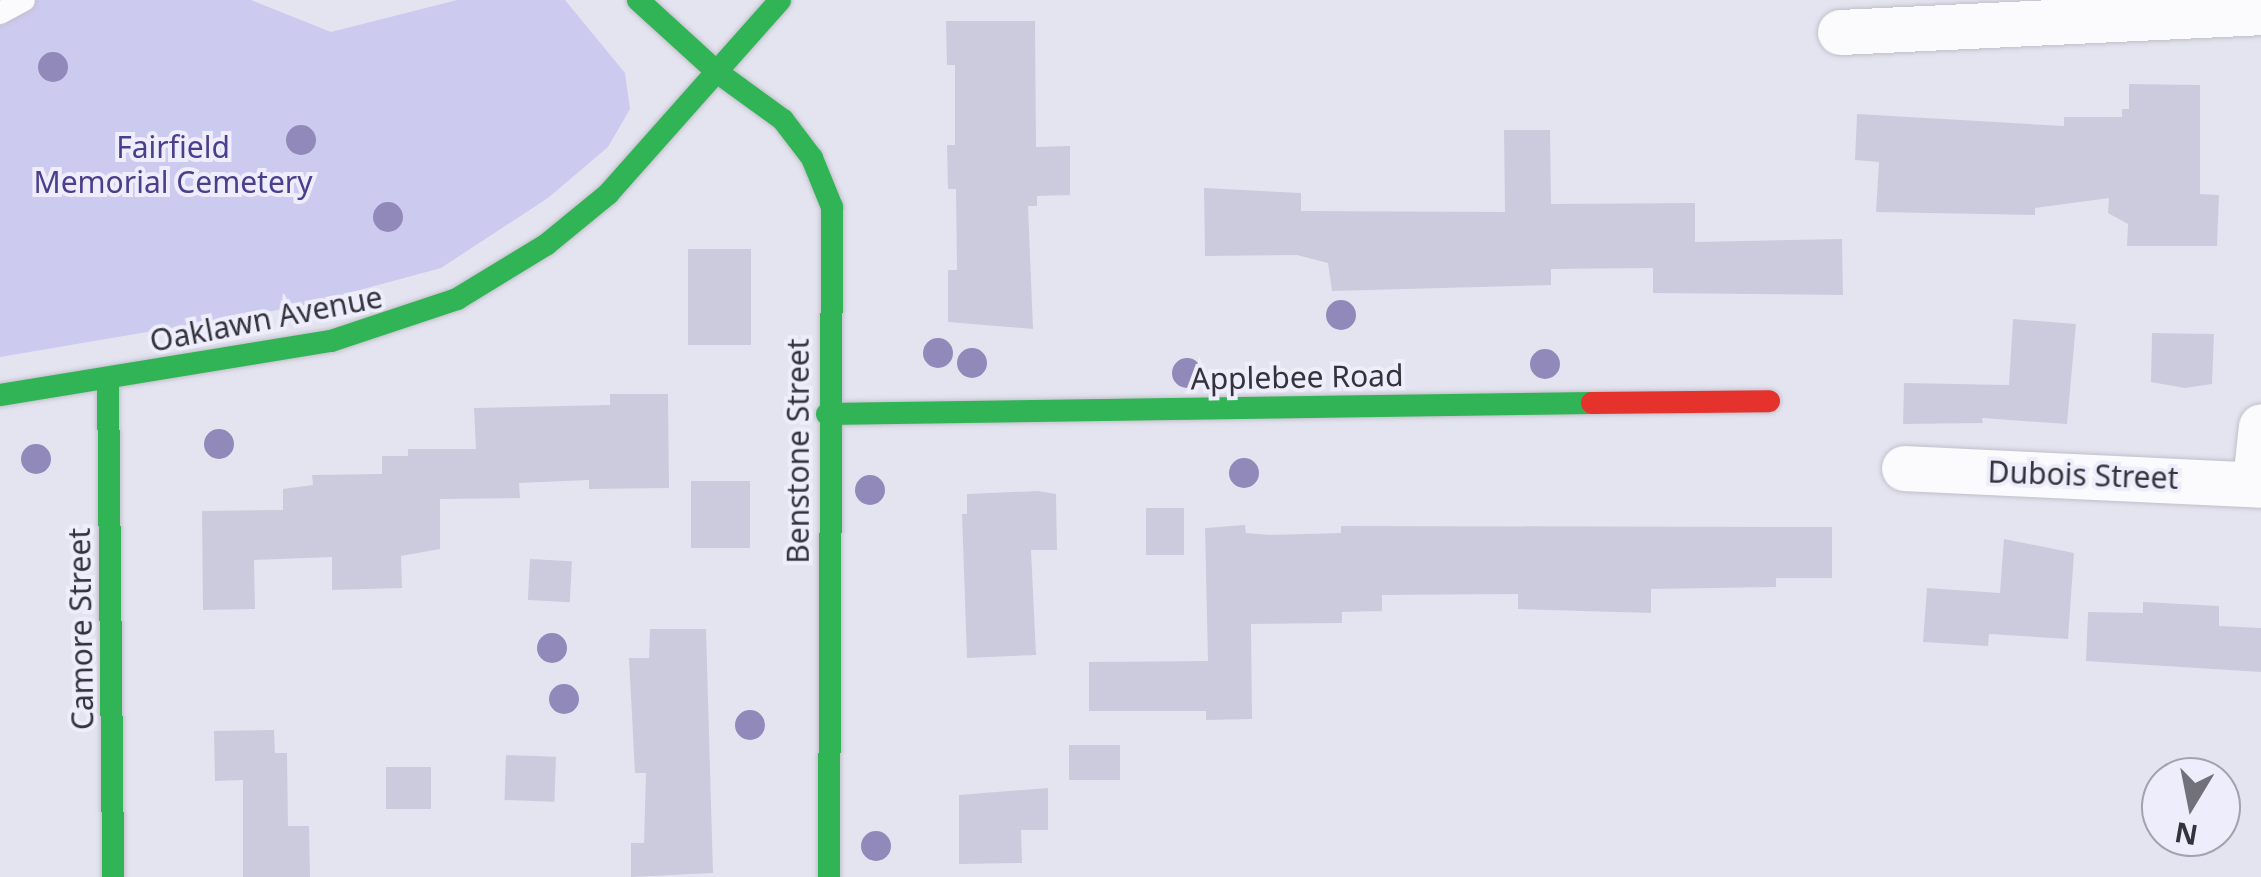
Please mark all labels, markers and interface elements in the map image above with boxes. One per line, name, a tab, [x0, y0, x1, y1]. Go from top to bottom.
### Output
park label: Fairfield Memorial Cemetery	[33, 129, 313, 200]
street label: Oaklawn Avenue	[147, 279, 385, 359]
street label: Benstone Street	[780, 338, 816, 564]
street label: Applebee Road	[1190, 357, 1404, 397]
street label: Dubois Street	[1987, 454, 2179, 496]
street label: Camore Street	[61, 528, 101, 730]
north arrow	[2141, 757, 2241, 857]
text: N	[2172, 814, 2201, 855]

